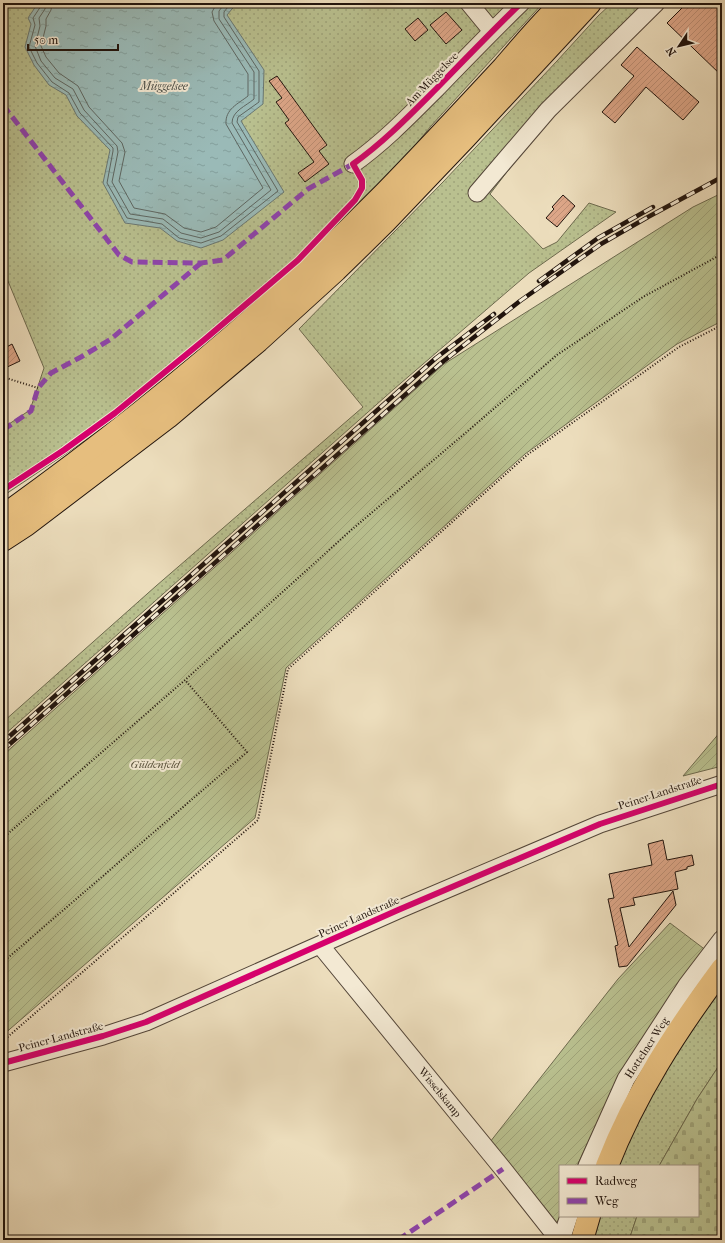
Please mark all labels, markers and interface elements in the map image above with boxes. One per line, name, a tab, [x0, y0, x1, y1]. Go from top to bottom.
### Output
scale bar	[28, 26, 118, 52]
north arrow	[659, 26, 699, 66]
text: 50 m	[34, 33, 58, 47]
text: N	[663, 44, 679, 59]
street label: Am Müggelsee	[402, 49, 461, 109]
water label: Müggelsee	[139, 79, 189, 93]
park label: Güldenfeld	[131, 758, 181, 771]
street label: Peiner Landstraße	[617, 773, 704, 813]
street label: Peiner Landstraße	[317, 893, 402, 941]
street label: Hottelner Weg	[622, 1014, 671, 1081]
street label: Peiner Landstraße	[17, 1019, 105, 1055]
street label: Wisselskamp	[415, 1064, 464, 1120]
legend	[559, 1165, 699, 1217]
text: Radweg	[595, 1174, 638, 1188]
text: Weg	[594, 1194, 619, 1208]

